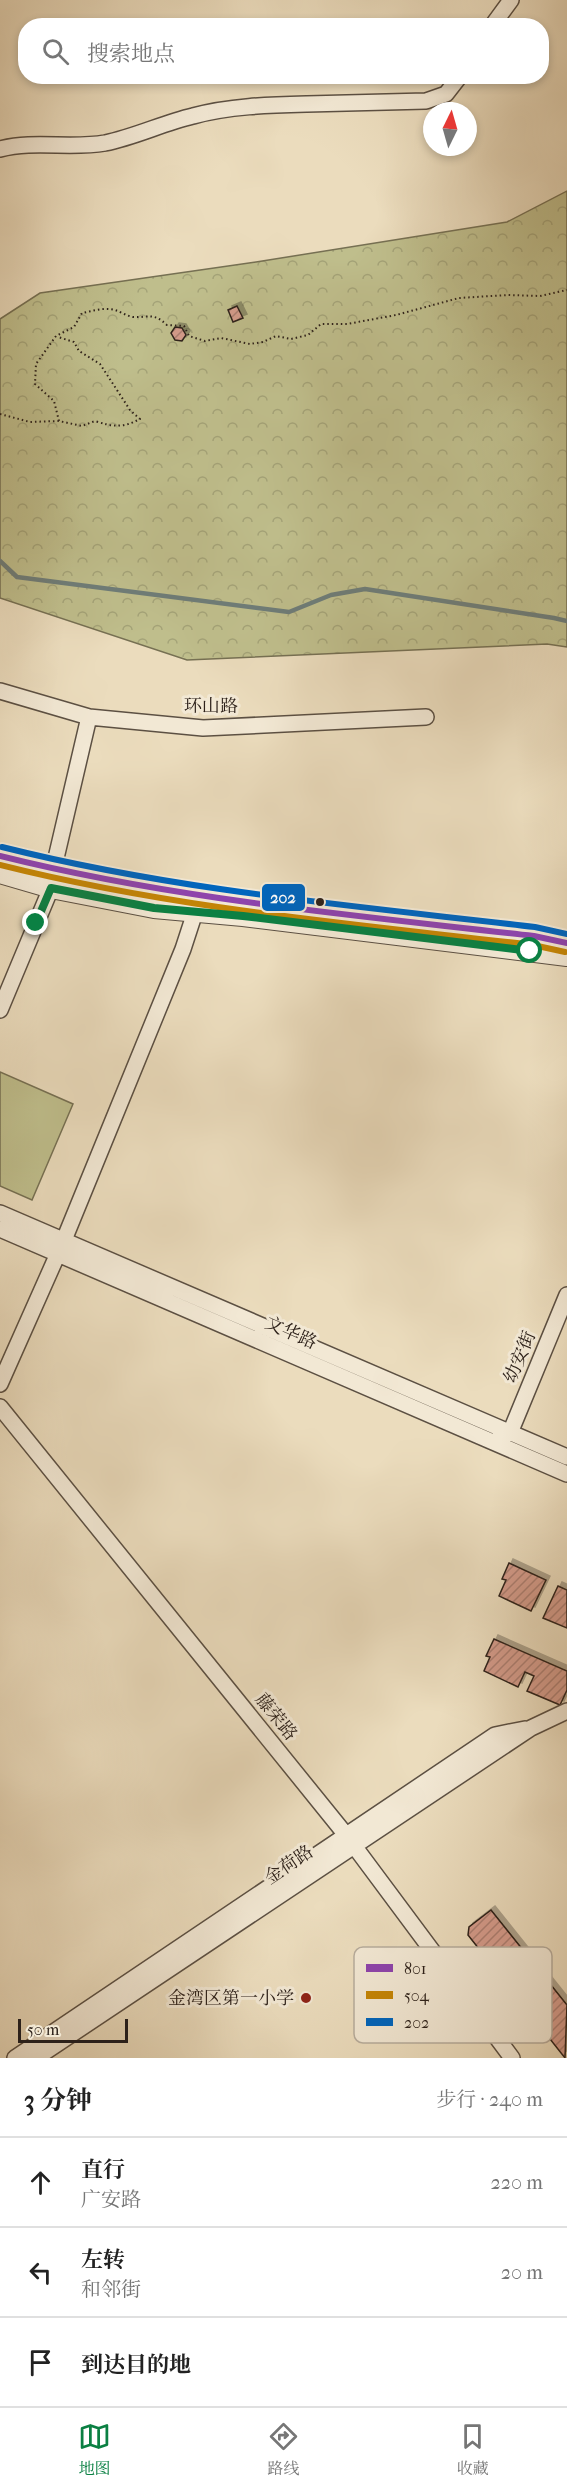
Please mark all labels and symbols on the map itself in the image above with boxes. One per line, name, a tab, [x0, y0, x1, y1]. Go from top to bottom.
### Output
north arrow	[423, 102, 477, 156]
street label: 环山路	[184, 696, 238, 717]
line badge: 202	[261, 883, 306, 912]
text: 202	[270, 888, 296, 907]
unlabelled marker	[314, 896, 326, 908]
route end	[22, 909, 48, 935]
route start	[516, 937, 542, 963]
street label: 文华路	[262, 1312, 320, 1354]
street label: 幼安街	[500, 1328, 540, 1386]
street label: 藤荣路	[251, 1689, 301, 1745]
street label: 金荷路	[261, 1841, 317, 1889]
legend	[354, 1947, 552, 2043]
text: 801	[404, 1959, 426, 1978]
text: 504	[404, 1986, 430, 2005]
place label: 金湾区第一小学	[168, 1988, 294, 2009]
marker: 金湾区第一小学	[299, 1991, 313, 2005]
text: 202	[404, 2013, 429, 2032]
scale bar	[18, 2016, 128, 2044]

